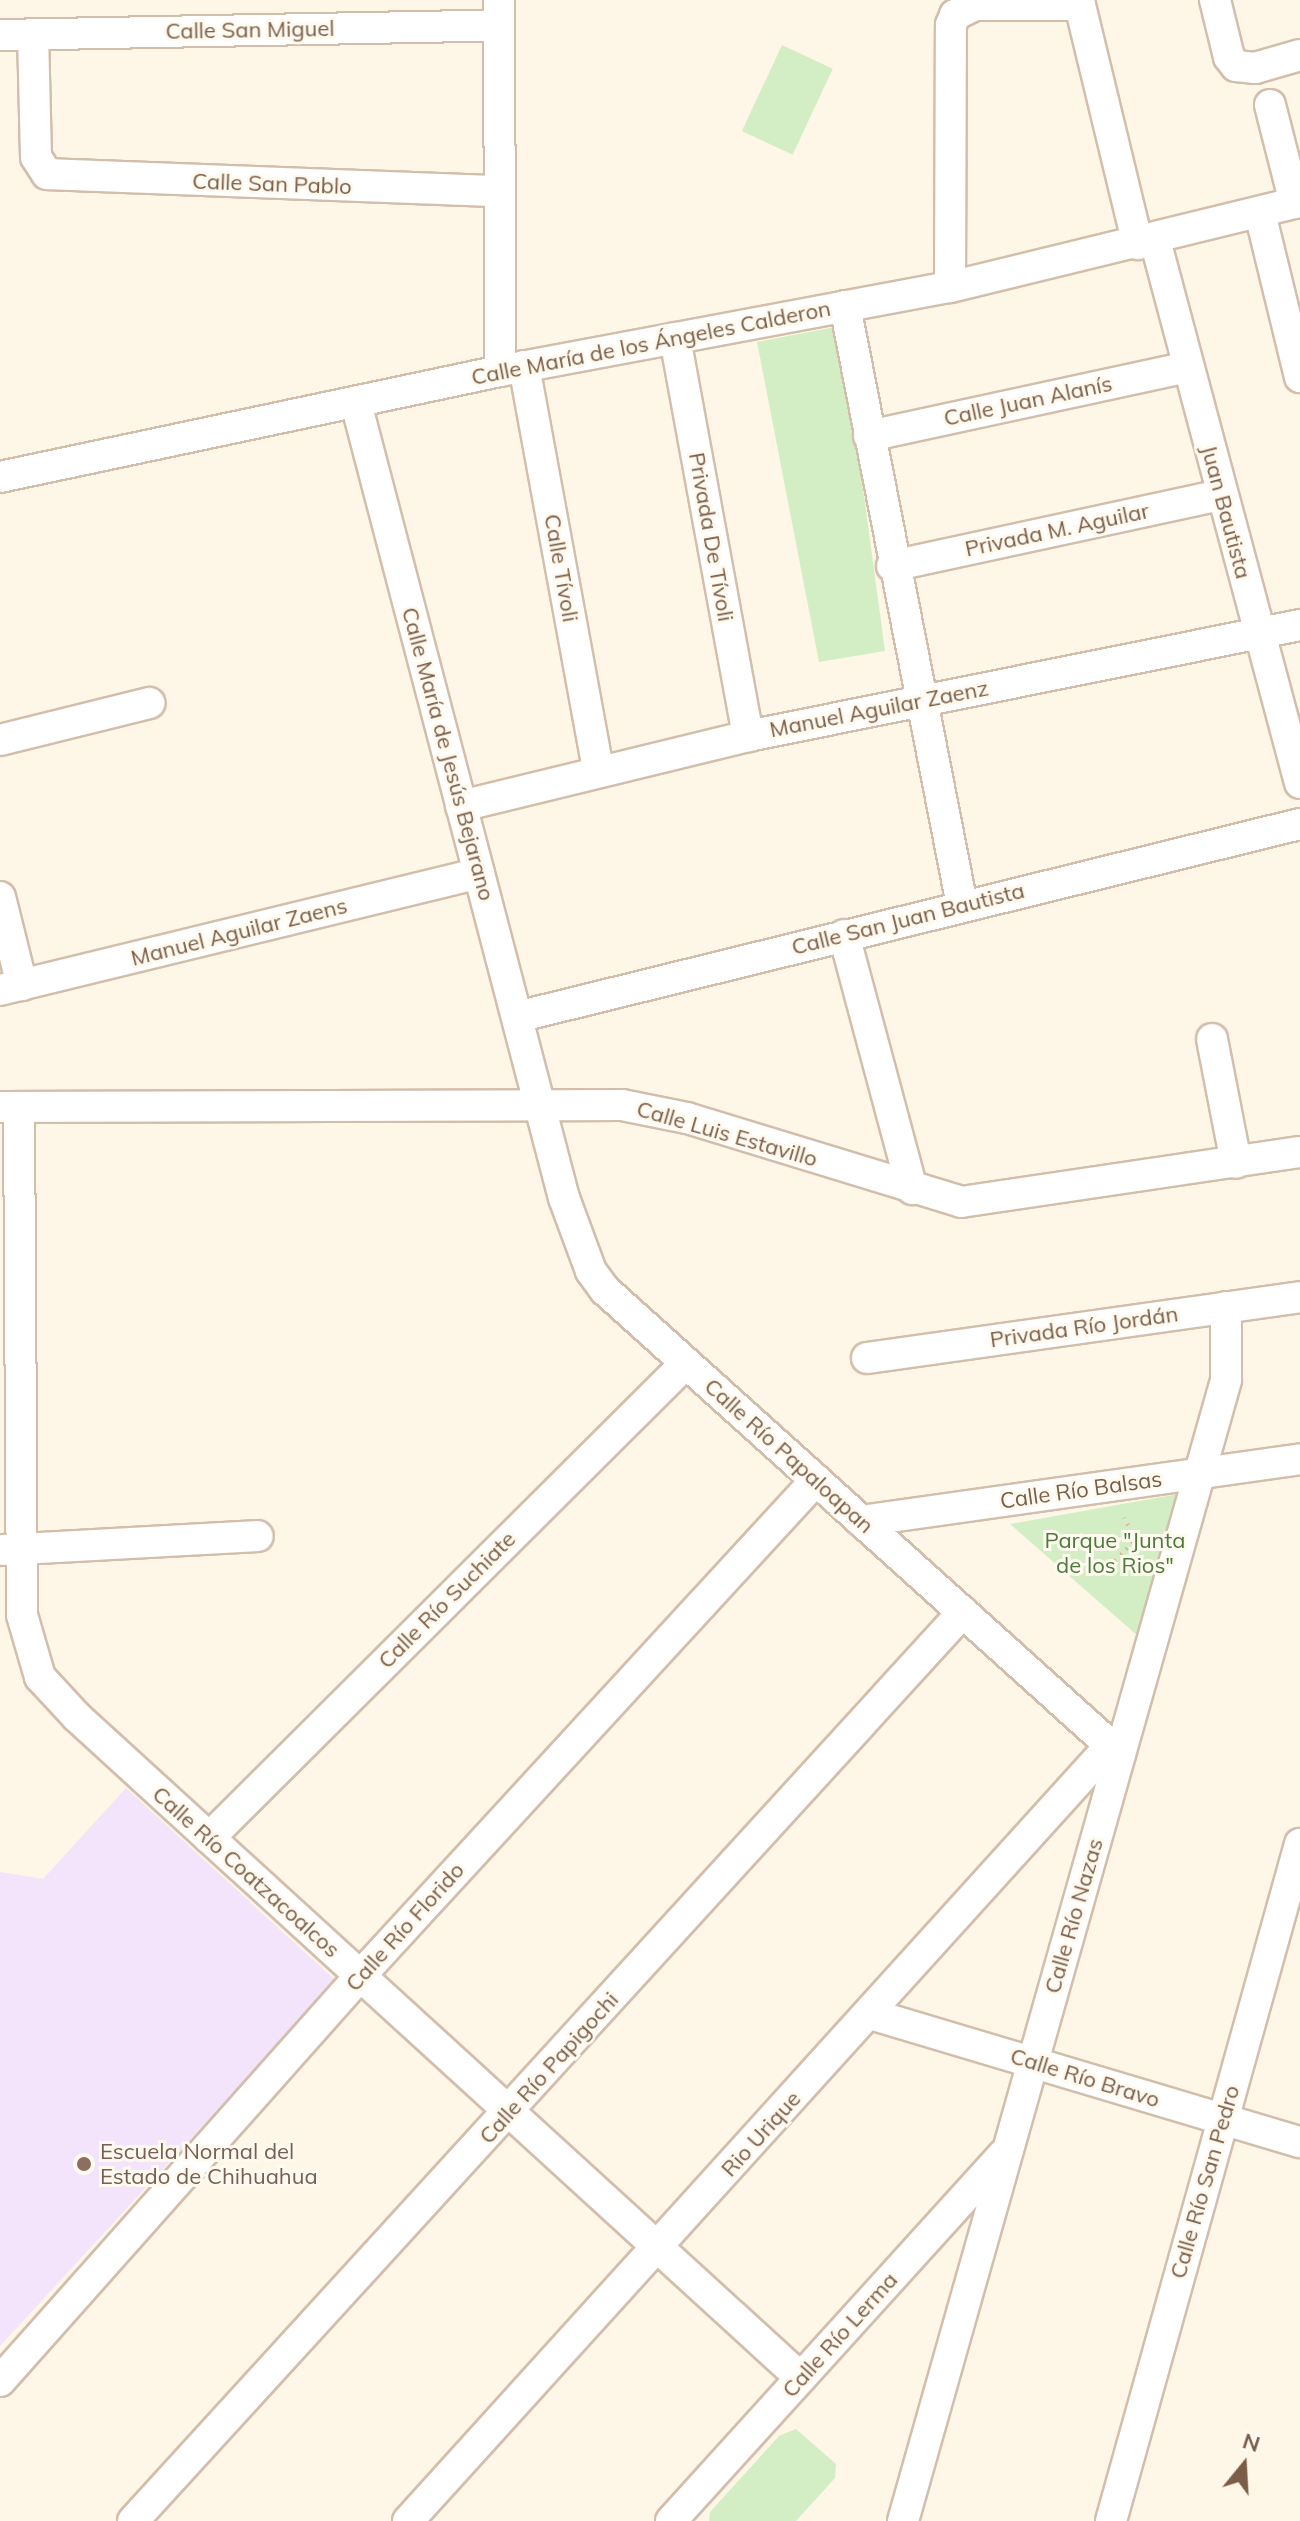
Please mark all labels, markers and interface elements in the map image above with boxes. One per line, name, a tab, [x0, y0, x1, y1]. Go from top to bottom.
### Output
street label: Calle San Miguel	[165, 15, 335, 45]
street label: Calle San Pablo	[192, 168, 352, 200]
street label: Calle María de los Ángeles Calderon	[469, 295, 833, 391]
street label: Calle Juan Alanís	[941, 370, 1115, 432]
street label: Juan Bautista	[1195, 442, 1257, 582]
street label: Privada De Tívoli	[683, 450, 739, 624]
street label: Privada M. Aguilar	[963, 498, 1151, 562]
street label: Calle Tívoli	[539, 512, 583, 624]
street label: Calle María de Jesús Bejarano	[396, 604, 500, 904]
street label: Manuel Aguilar Zaenz	[767, 675, 991, 743]
street label: Calle San Juan Bautista	[789, 877, 1027, 961]
street label: Manuel Aguilar Zaens	[128, 892, 350, 972]
street label: Calle Luis Estavillo	[634, 1096, 820, 1172]
street label: Privada Río Jordán	[988, 1301, 1180, 1353]
street label: Calle Río Papaloapan	[699, 1373, 879, 1539]
street label: Calle Río Balsas	[998, 1466, 1164, 1514]
street label: Calle Río Suchiate	[373, 1526, 521, 1674]
park label: Parque "Junta de los Rios"	[1045, 1527, 1185, 1578]
street label: Calle Río Coatzacoalcos	[147, 1781, 345, 1963]
street label: Calle Río Nazas	[1039, 1836, 1109, 1996]
street label: Calle Río Florido	[340, 1857, 470, 1997]
street label: Calle Río Papigochi	[474, 1987, 624, 2149]
street label: Calle Río Bravo	[1007, 2043, 1163, 2113]
street label: Calle Río San Pedro	[1165, 2082, 1245, 2282]
street label: Rio Urique	[716, 2086, 806, 2182]
place label: Escuela Normal del Estado de Chihuahua	[100, 2138, 318, 2190]
marker: Escuela Normal del Estado de Chihuahua	[75, 2155, 93, 2173]
street label: Calle Río Lerma	[777, 2267, 903, 2403]
north arrow	[1204, 2425, 1284, 2505]
text: N	[1239, 2426, 1264, 2458]

